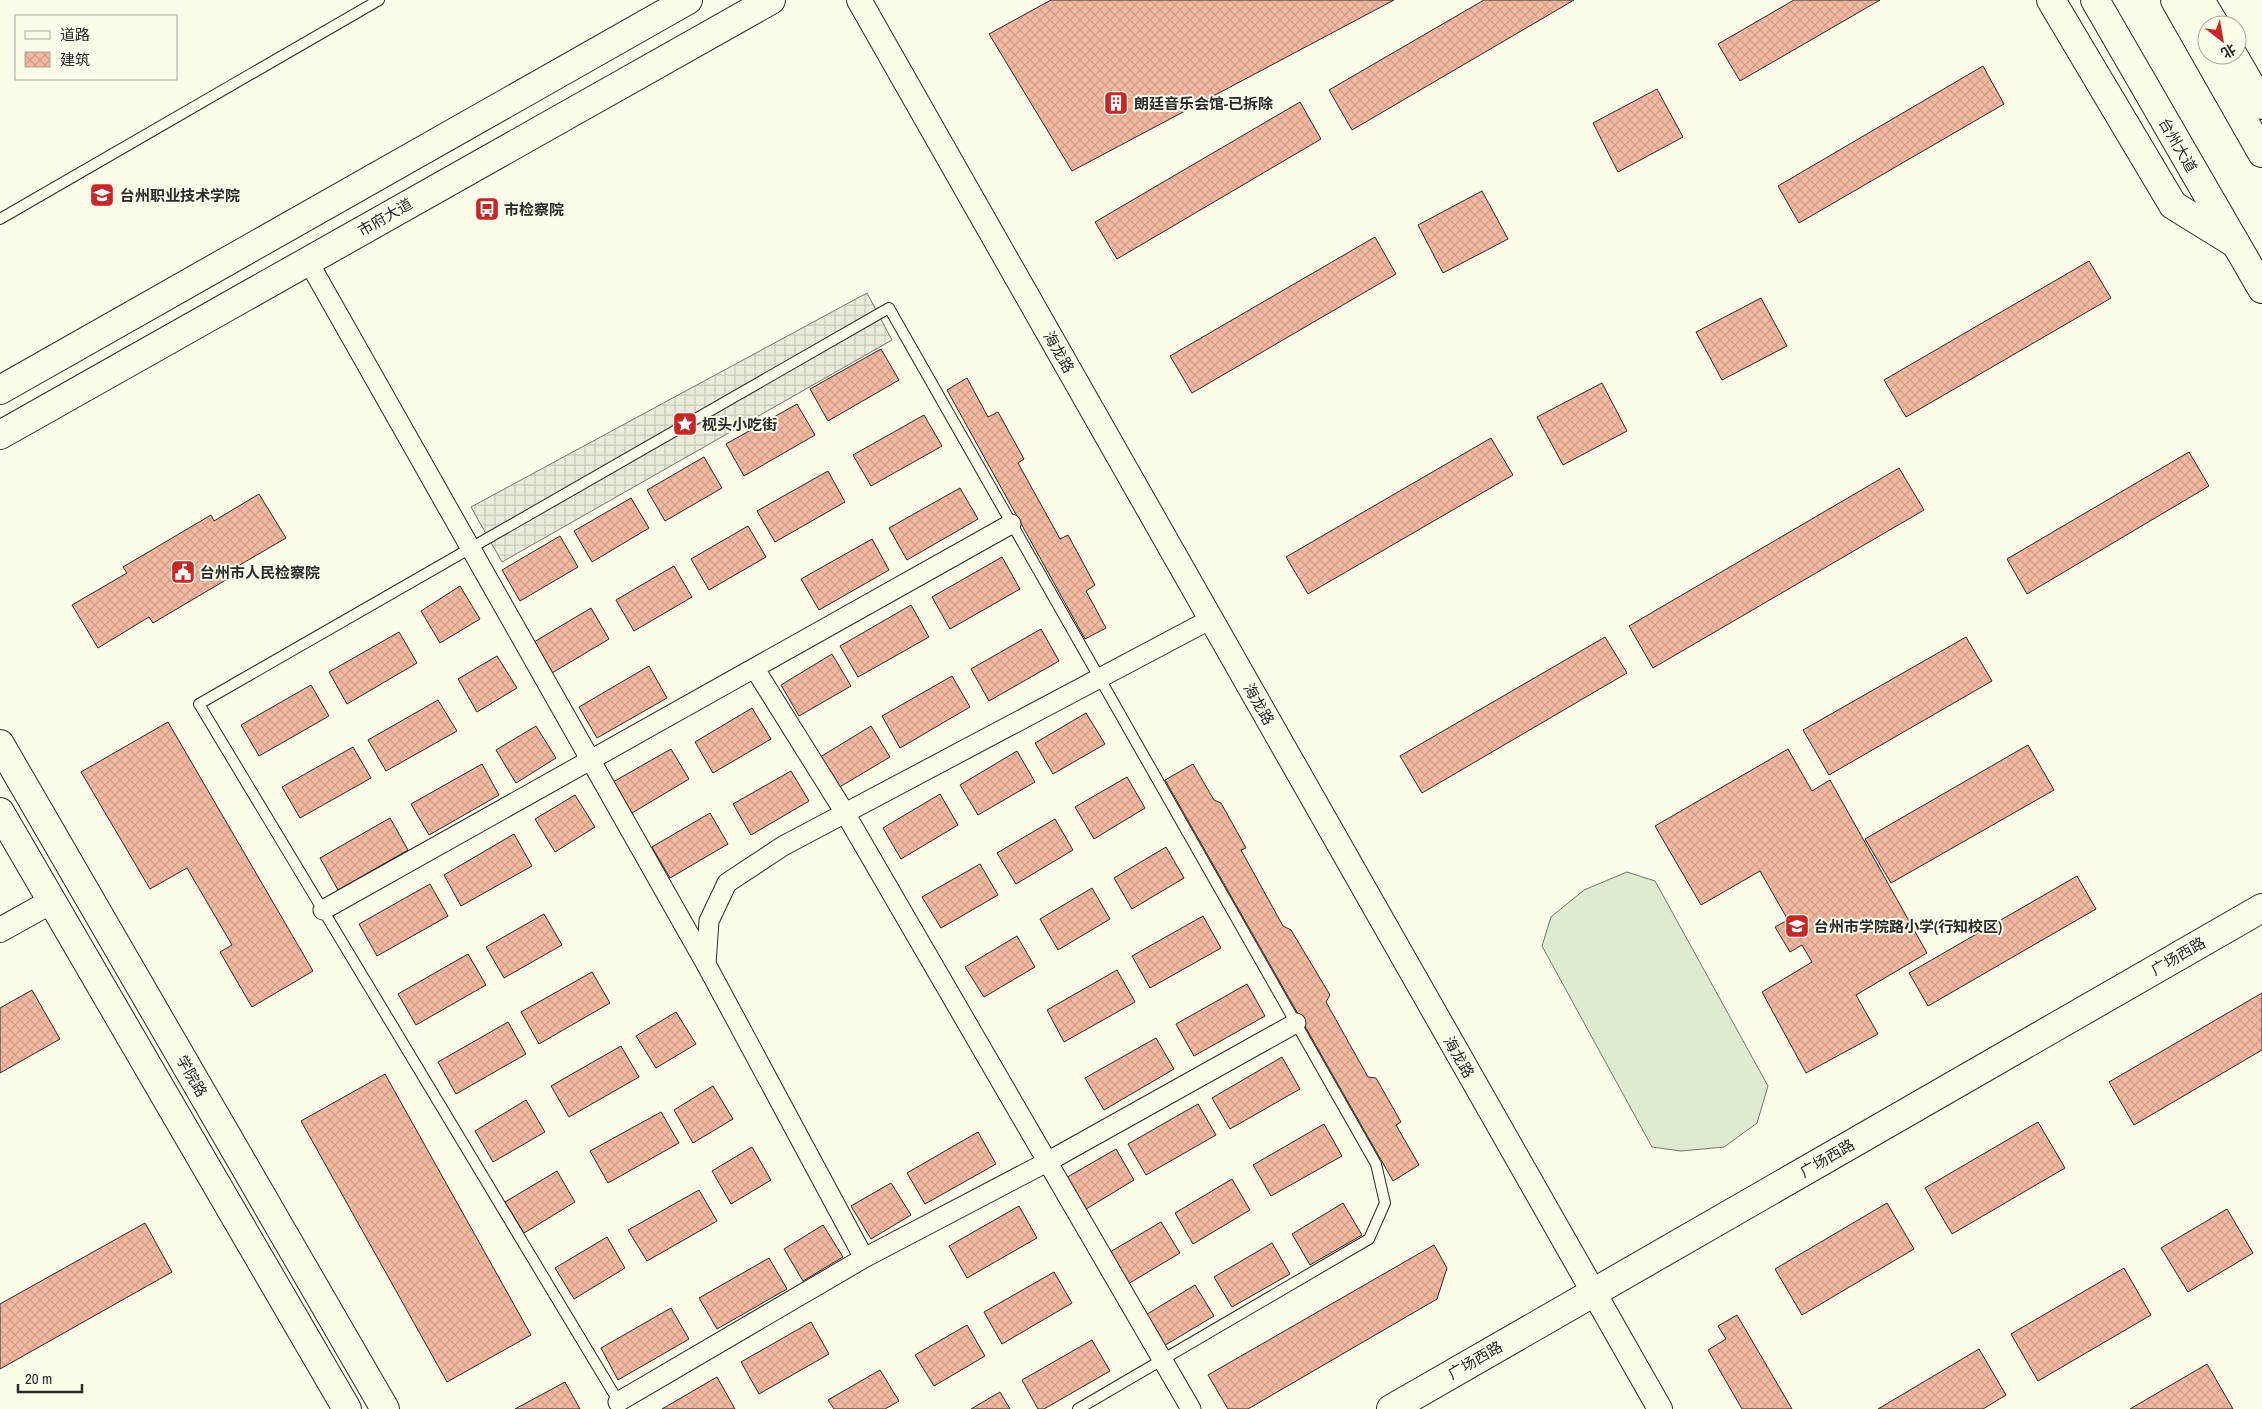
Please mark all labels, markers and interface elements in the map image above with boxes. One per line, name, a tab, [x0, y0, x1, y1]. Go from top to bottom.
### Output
legend	[15, 15, 178, 80]
north arrow	[2197, 15, 2247, 65]
text: 道路	[60, 24, 90, 45]
text: 北	[2218, 40, 2239, 62]
text: 建筑	[60, 49, 90, 70]
building icon: 朗廷音乐会馆-已拆除	[1103, 90, 1129, 116]
place label: 朗廷音乐会馆-已拆除	[1134, 93, 1273, 114]
street label: 台州大道	[2154, 114, 2202, 176]
school or university icon: 台州职业技术学院	[89, 182, 115, 208]
place label: 台州职业技术学院	[120, 185, 240, 206]
street label: 市府大道	[354, 193, 416, 241]
bus stop icon: 市检察院	[474, 196, 500, 222]
place label: 市检察院	[504, 199, 564, 220]
street label: 海龙路	[1039, 327, 1079, 377]
place icon: 枧头小吃街	[672, 411, 698, 437]
place label: 枧头小吃街	[702, 414, 777, 435]
public building icon: 台州市人民检察院	[170, 559, 196, 585]
place label: 台州市人民检察院	[200, 562, 320, 583]
street label: 海龙路	[1239, 679, 1279, 729]
school or university icon: 台州市学院路小学(行知校区)	[1784, 913, 1810, 939]
place label: 台州市学院路小学(行知校区)	[1814, 916, 2002, 937]
street label: 广场西路	[2147, 932, 2209, 980]
street label: 海龙路	[1439, 1032, 1479, 1082]
street label: 学院路	[172, 1051, 212, 1101]
street label: 广场西路	[1796, 1134, 1858, 1182]
street label: 广场西路	[1444, 1336, 1506, 1384]
scale bar	[18, 1362, 81, 1394]
text: 20 m	[25, 1368, 52, 1389]

